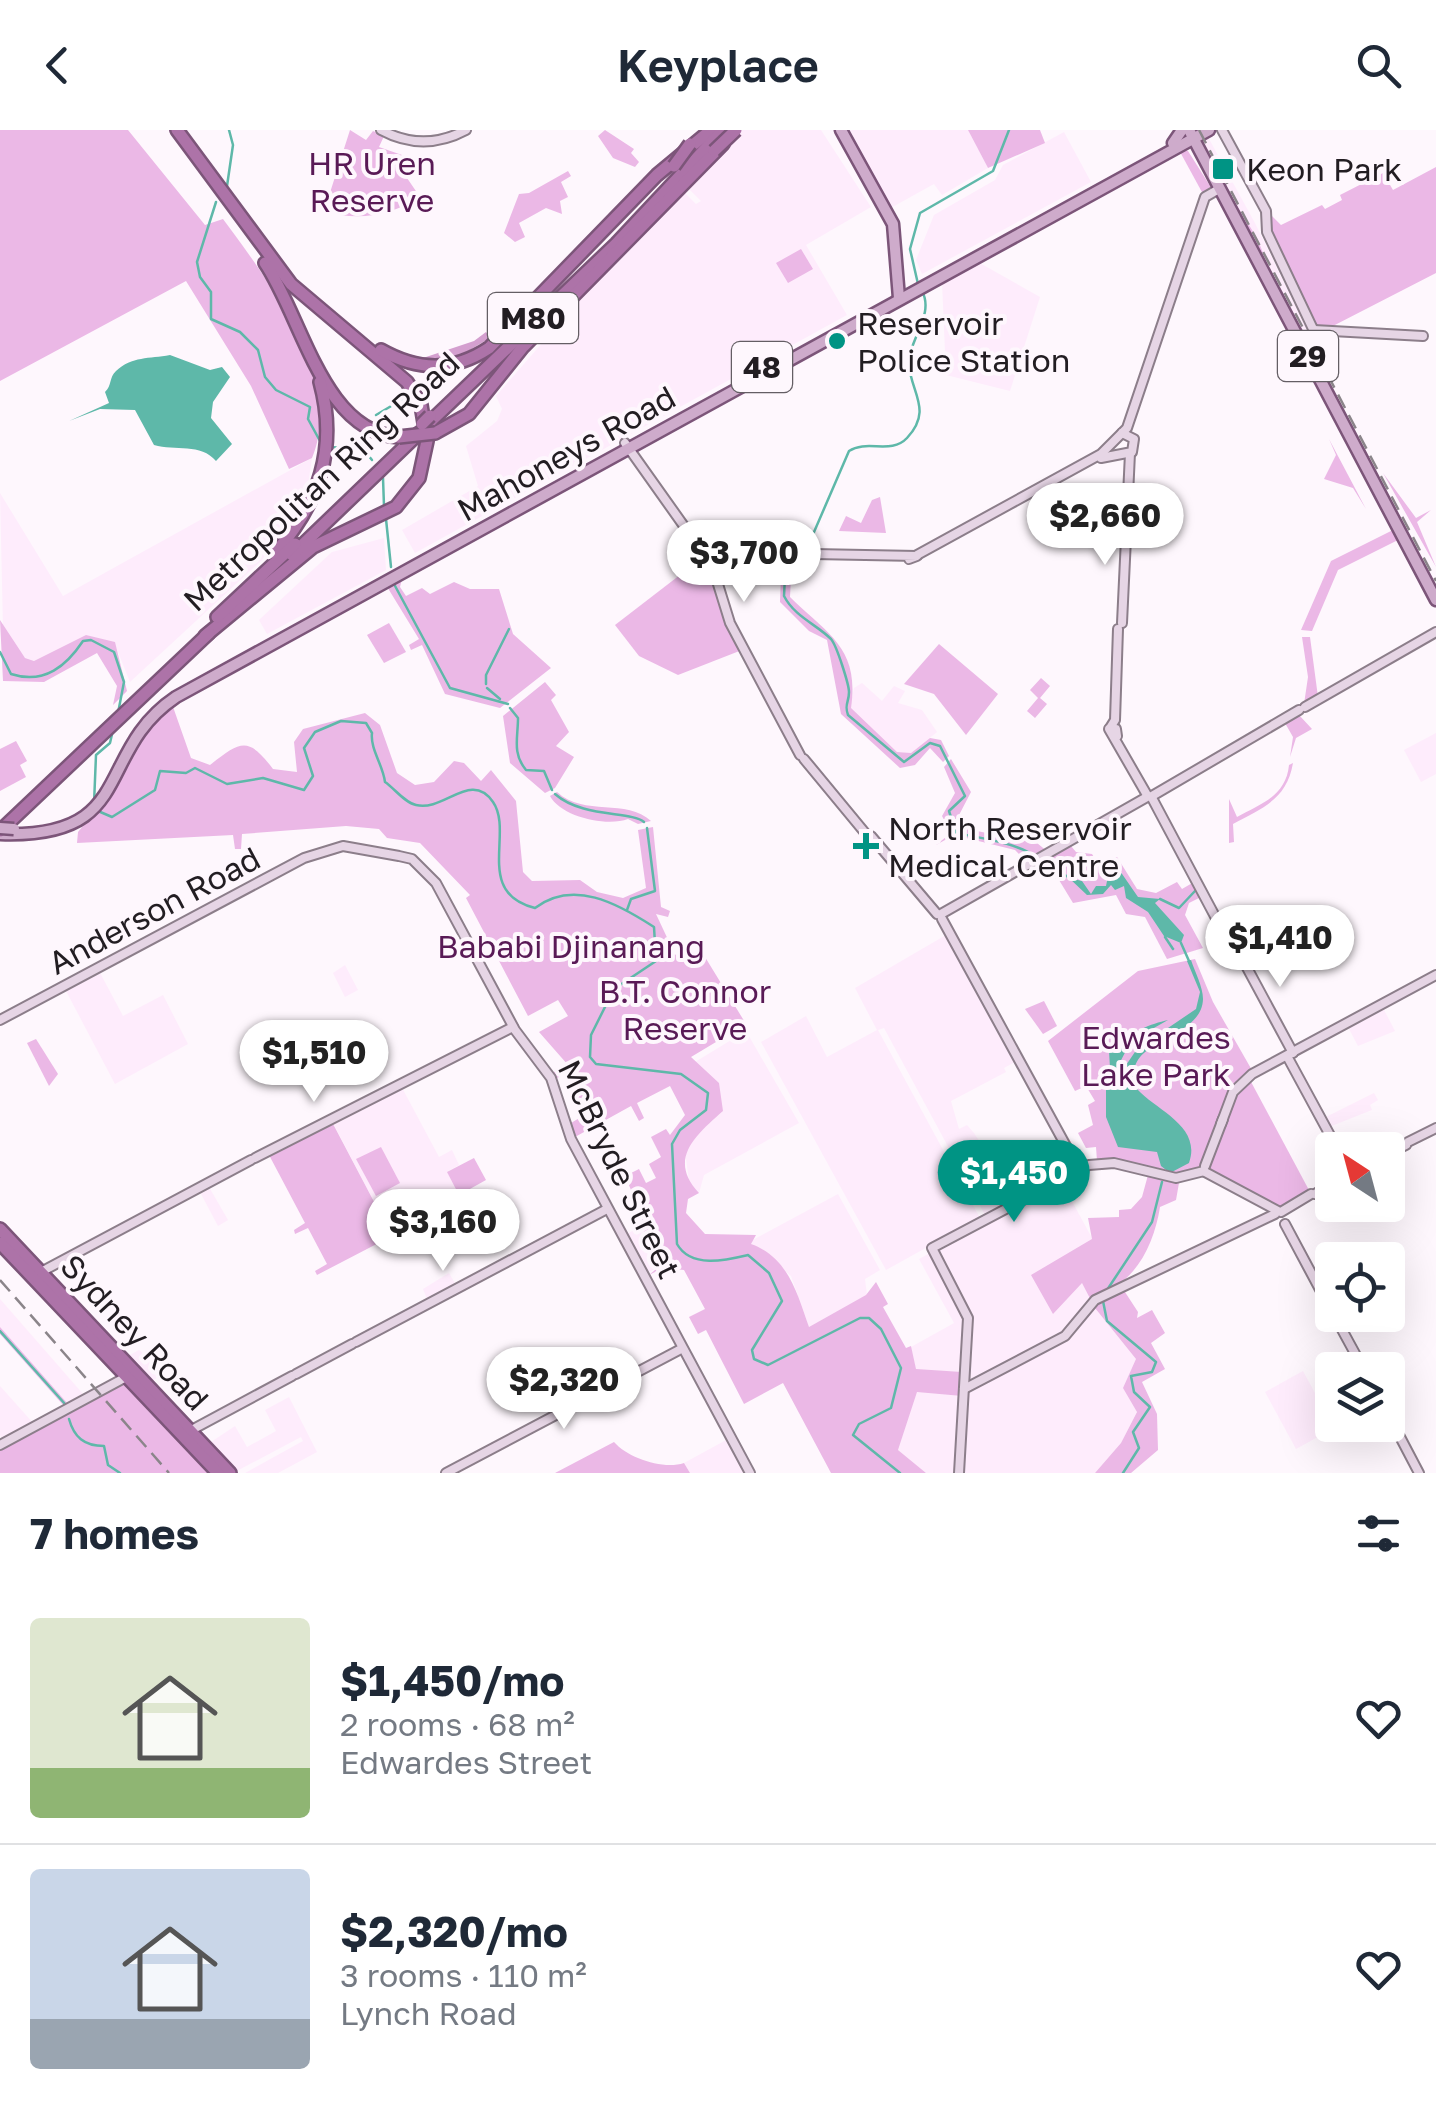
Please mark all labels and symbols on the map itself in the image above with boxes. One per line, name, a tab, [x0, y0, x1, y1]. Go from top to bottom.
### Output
park label: HR Uren Reserve	[308, 144, 436, 219]
place label: Keon Park	[1246, 150, 1402, 188]
marker: Keon Park	[1210, 156, 1236, 182]
road number: M80	[488, 293, 578, 343]
place label: Reservoir Police Station	[857, 304, 1070, 379]
marker: Reservoir Police Station	[826, 330, 848, 352]
road number: 29	[1278, 331, 1338, 381]
road number: 48	[732, 342, 792, 392]
street label: Metropolitan Ring Road	[175, 343, 467, 619]
street label: Mahoneys Road	[450, 377, 682, 529]
pin: $2,660	[1024, 483, 1186, 568]
pin: $3,700	[663, 520, 825, 605]
place label: North Reservoir Medical Centre	[888, 809, 1132, 884]
marker: North Reservoir Medical Centre	[853, 833, 879, 859]
street label: Anderson Road	[42, 838, 266, 982]
pin: $1,410	[1199, 905, 1361, 990]
park label: Bababi Djinanang	[437, 927, 705, 965]
park label: B.T. Connor Reserve	[599, 972, 771, 1047]
park label: Edwardes Lake Park	[1081, 1018, 1231, 1093]
pin: $1,510	[233, 1020, 395, 1105]
street label: McBryde Street	[551, 1054, 689, 1284]
north arrow	[1315, 1132, 1405, 1222]
pin: $1,450	[933, 1140, 1095, 1225]
pin: $3,160	[362, 1189, 524, 1274]
street label: Sydney Road	[53, 1246, 217, 1418]
pin: $2,320	[483, 1347, 645, 1432]

